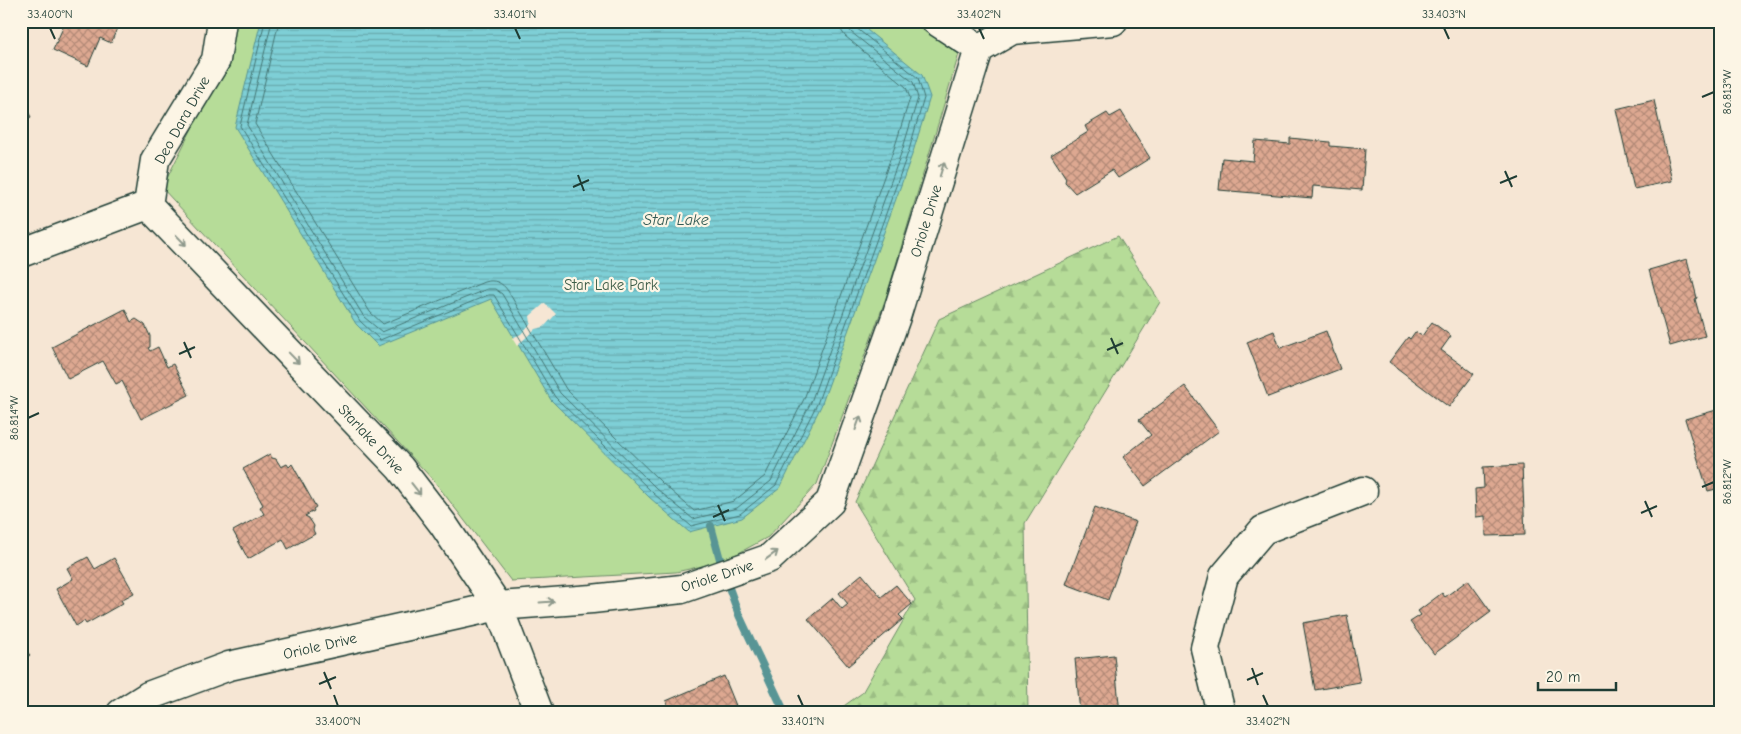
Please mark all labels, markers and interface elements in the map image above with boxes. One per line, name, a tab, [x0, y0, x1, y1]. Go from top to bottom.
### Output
text: 33.400°N	[27, 7, 73, 21]
text: 33.401°N	[494, 7, 536, 21]
text: 33.402°N	[957, 7, 1001, 21]
text: 33.403°N	[1422, 7, 1466, 21]
text: 86.813°W	[1720, 69, 1734, 114]
street label: Deo Dara Drive	[150, 72, 214, 167]
one-way arrow	[937, 162, 947, 178]
street label: Oriole Drive	[906, 182, 946, 260]
water label: Star Lake	[643, 211, 709, 229]
one-way arrow	[175, 234, 187, 247]
park label: Star Lake Park	[564, 276, 659, 294]
one-way arrow	[288, 351, 300, 364]
text: 86.814°W	[7, 395, 21, 440]
street label: Starlake Drive	[334, 400, 408, 478]
one-way arrow	[854, 416, 863, 432]
text: 86.812°W	[1720, 459, 1734, 505]
one-way arrow	[411, 482, 422, 495]
one-way arrow	[765, 550, 779, 560]
street label: Oriole Drive	[679, 556, 756, 596]
one-way arrow	[539, 598, 555, 607]
street label: Oriole Drive	[281, 629, 359, 663]
scale bar	[1538, 659, 1616, 691]
text: 20 m	[1546, 668, 1580, 686]
text: 33.400°N	[315, 714, 361, 728]
text: 33.401°N	[782, 714, 824, 728]
text: 33.402°N	[1246, 714, 1290, 728]

